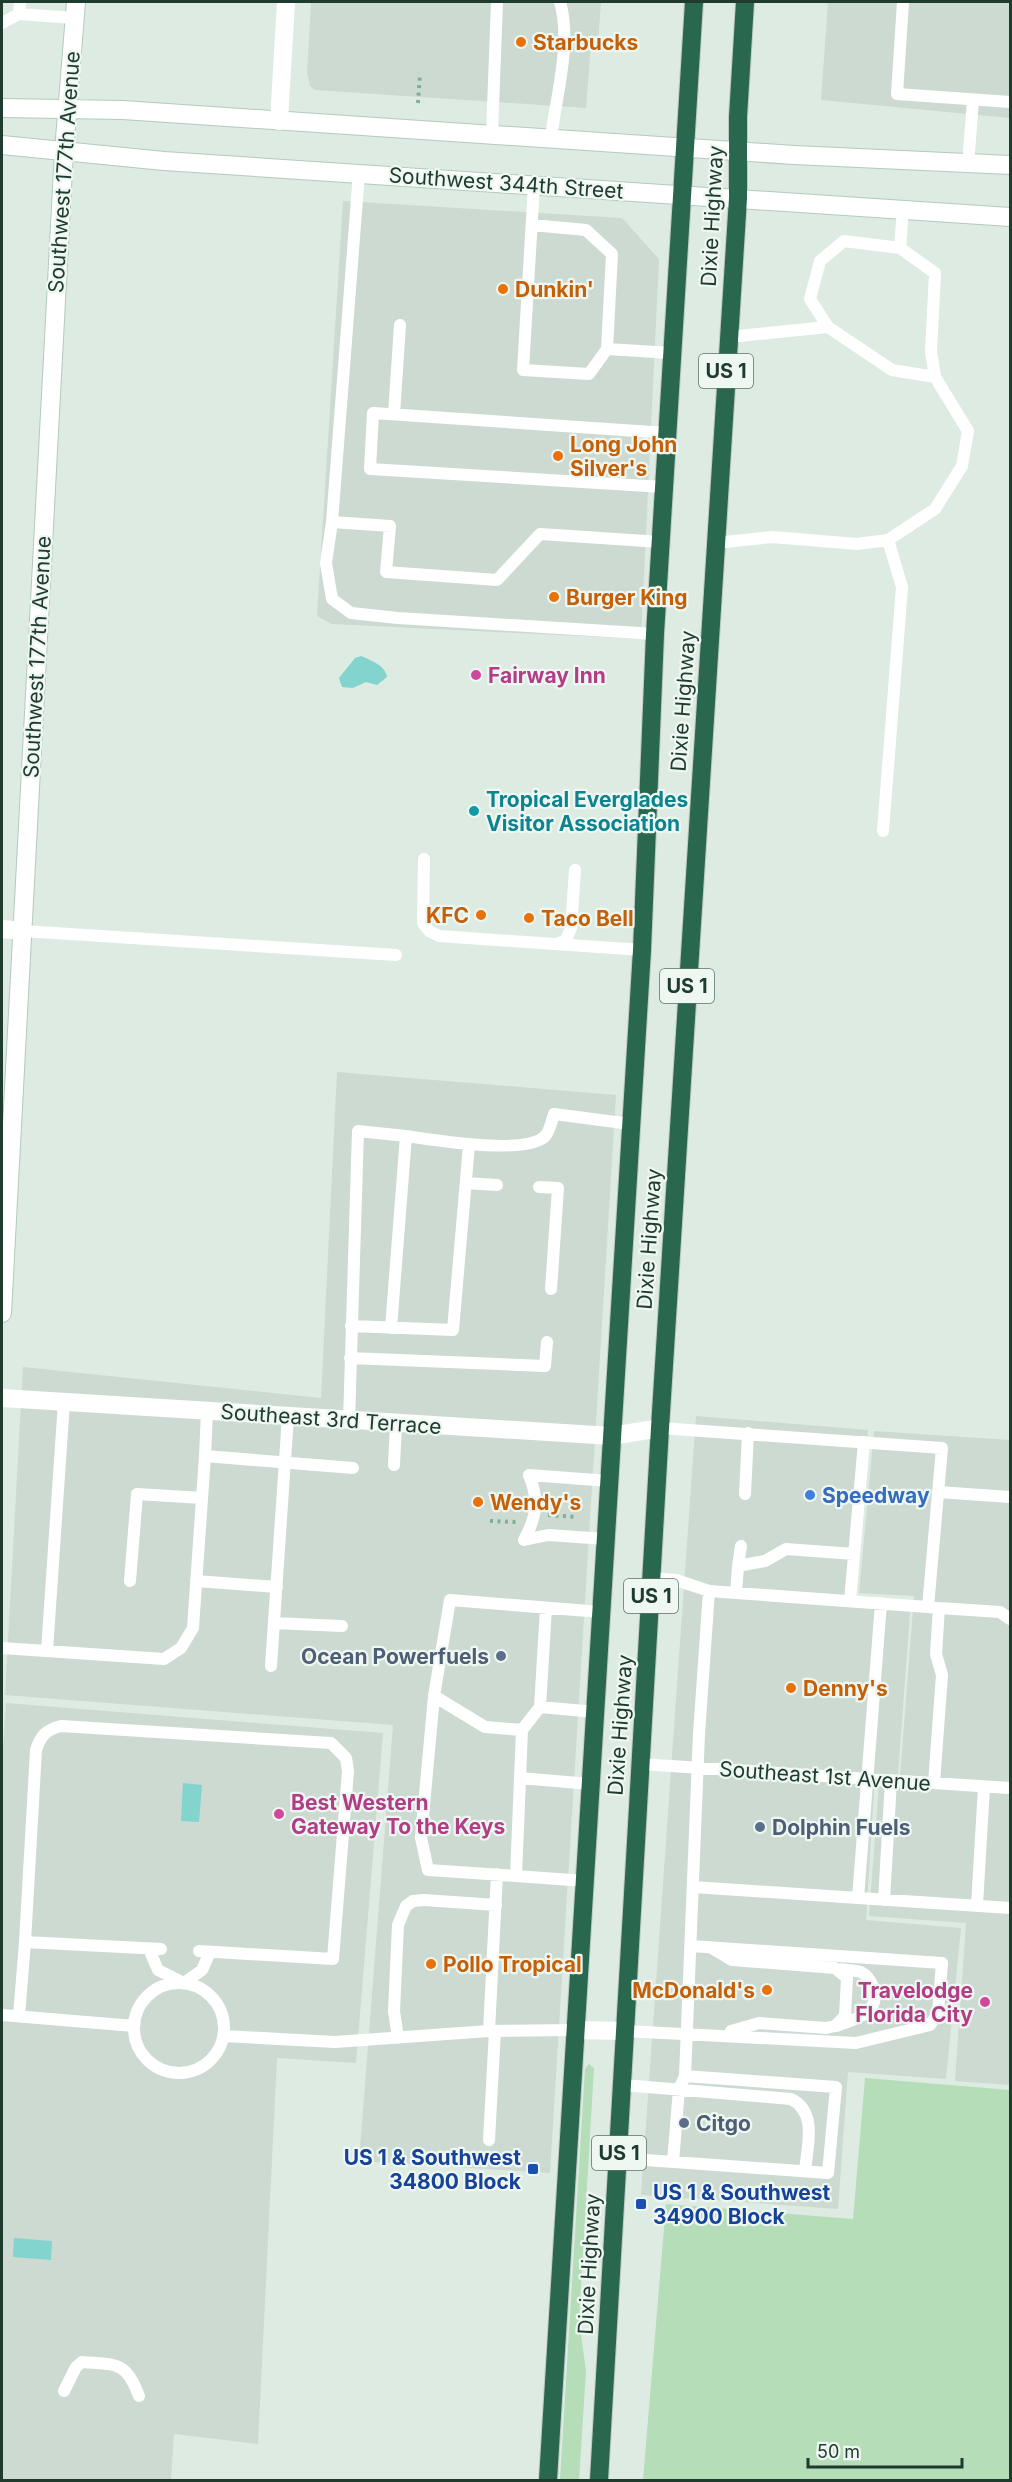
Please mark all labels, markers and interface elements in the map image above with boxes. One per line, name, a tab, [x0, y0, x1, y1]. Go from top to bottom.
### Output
place label: Starbucks	[533, 30, 638, 55]
marker: Starbucks	[514, 35, 528, 49]
street label: Southwest 177th Avenue	[43, 50, 85, 294]
street label: Dixie Highway	[696, 145, 728, 287]
street label: Southwest 344th Street	[388, 162, 624, 204]
place label: Dunkin'	[515, 277, 594, 302]
marker: Dunkin'	[496, 282, 510, 296]
road number: US 1	[699, 354, 753, 388]
place label: Long John Silver's	[570, 432, 677, 481]
marker: Long John Silver's	[551, 449, 565, 463]
street label: Southwest 177th Avenue	[18, 535, 56, 779]
place label: Burger King	[566, 585, 688, 610]
marker: Burger King	[547, 590, 561, 604]
street label: Dixie Highway	[666, 629, 700, 772]
place label: Fairway Inn	[488, 663, 606, 688]
marker: Fairway Inn	[469, 668, 483, 682]
place label: Tropical Everglades Visitor Association	[486, 787, 688, 836]
marker: Tropical Everglades Visitor Association	[467, 804, 481, 818]
place label: KFC	[426, 903, 469, 928]
place label: Taco Bell	[541, 906, 634, 931]
marker: KFC	[474, 908, 488, 922]
marker: Taco Bell	[522, 911, 536, 925]
road number: US 1	[660, 969, 714, 1003]
street label: Dixie Highway	[632, 1167, 666, 1310]
street label: Southeast 3rd Terrace	[220, 1399, 442, 1439]
place label: Speedway	[822, 1483, 930, 1508]
marker: Speedway	[803, 1488, 817, 1502]
place label: Wendy's	[490, 1490, 581, 1515]
marker: Wendy's	[471, 1495, 485, 1509]
road number: US 1	[624, 1579, 678, 1613]
place label: Ocean Powerfuels	[301, 1644, 489, 1669]
marker: Ocean Powerfuels	[494, 1649, 508, 1663]
street label: Dixie Highway	[603, 1653, 637, 1796]
place label: Denny's	[803, 1676, 888, 1701]
marker: Denny's	[784, 1681, 798, 1695]
street label: Southeast 1st Avenue	[718, 1756, 932, 1796]
place label: Best Western Gateway To the Keys	[291, 1790, 505, 1839]
marker: Best Western Gateway To the Keys	[272, 1807, 286, 1821]
place label: Dolphin Fuels	[772, 1815, 910, 1840]
marker: Dolphin Fuels	[753, 1820, 767, 1834]
place label: Pollo Tropical	[443, 1952, 582, 1977]
marker: Pollo Tropical	[424, 1957, 438, 1971]
place label: McDonald's	[632, 1978, 755, 2003]
place label: Travelodge Florida City	[855, 1978, 973, 2027]
marker: McDonald's	[760, 1983, 774, 1997]
marker: Travelodge Florida City	[978, 1995, 992, 2009]
place label: Citgo	[696, 2111, 751, 2136]
marker: Citgo	[677, 2116, 691, 2130]
road number: US 1	[592, 2136, 646, 2170]
place label: US 1 & Southwest 34800 Block	[344, 2145, 522, 2194]
marker: US 1 & Southwest 34800 Block	[526, 2162, 540, 2176]
place label: US 1 & Southwest 34900 Block	[653, 2180, 831, 2229]
street label: Dixie Highway	[573, 2193, 605, 2335]
marker: US 1 & Southwest 34900 Block	[634, 2197, 648, 2211]
scale bar	[808, 2431, 962, 2469]
text: 50 m	[817, 2441, 860, 2462]

